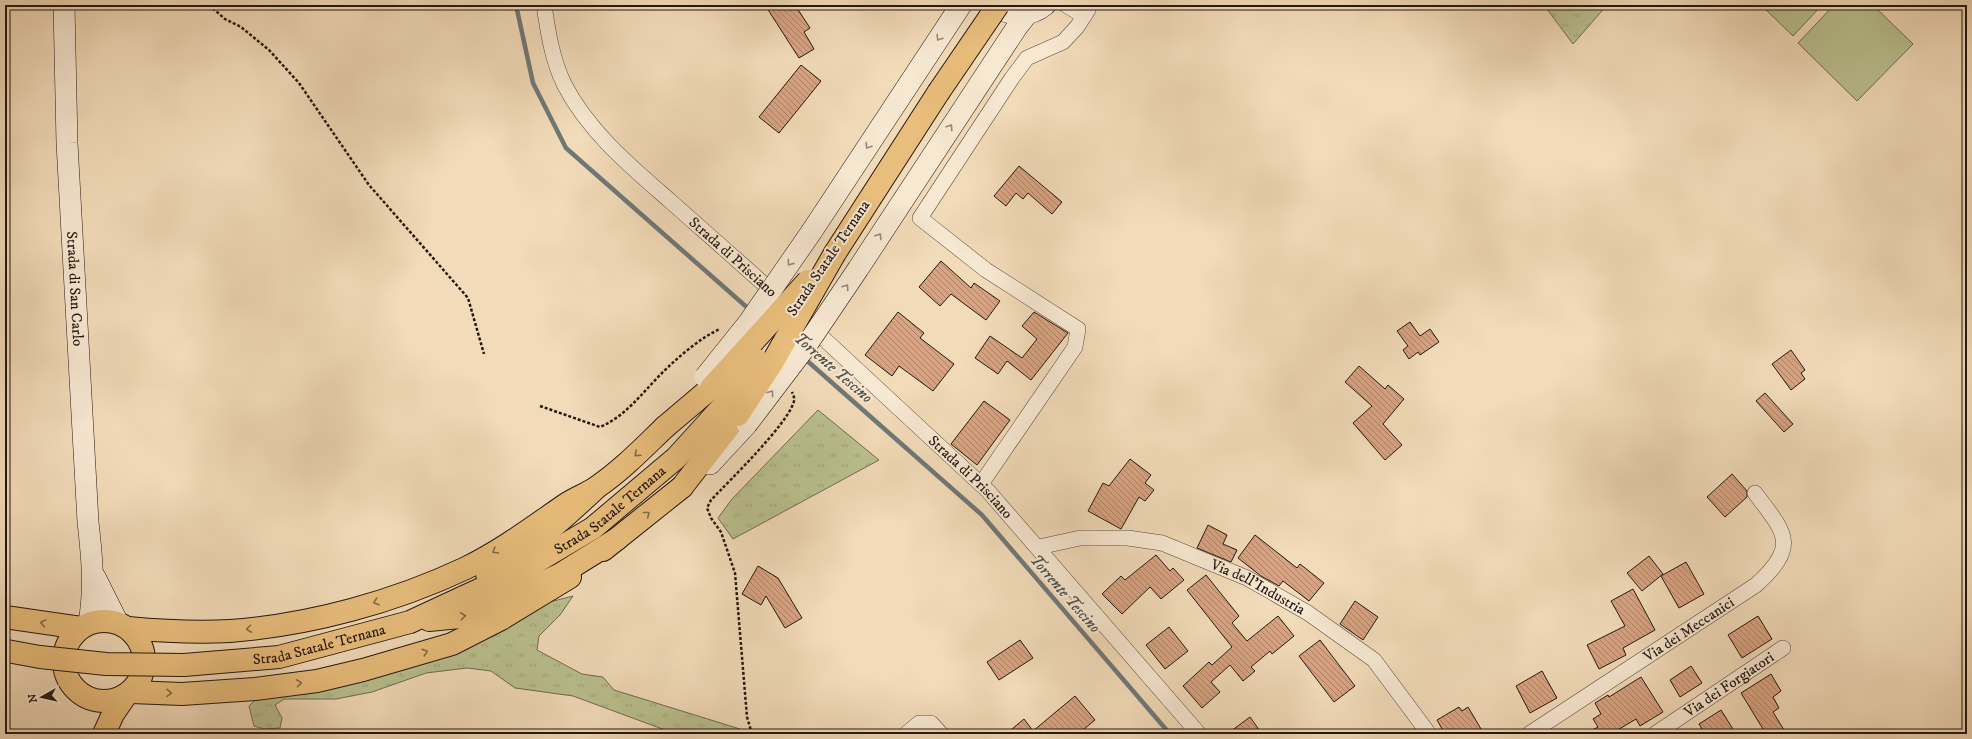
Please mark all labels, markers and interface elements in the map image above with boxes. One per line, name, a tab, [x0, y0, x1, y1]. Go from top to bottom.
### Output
one-way arrow	[937, 33, 944, 40]
one-way arrow	[946, 124, 953, 131]
one-way arrow	[865, 142, 873, 149]
street label: Strada Statale Ternana	[783, 196, 875, 320]
street label: Strada di Prisciano	[685, 213, 781, 301]
street label: Strada di San Carlo	[62, 231, 87, 347]
one-way arrow	[874, 233, 882, 240]
one-way arrow	[787, 259, 795, 266]
one-way arrow	[841, 284, 849, 291]
water label: Torrente Tescino	[790, 328, 877, 407]
one-way arrow	[766, 390, 773, 397]
street label: Strada di Prisciano	[924, 431, 1017, 523]
one-way arrow	[634, 449, 642, 457]
street label: Strada Statale Ternana	[551, 461, 670, 559]
one-way arrow	[643, 512, 650, 519]
one-way arrow	[492, 546, 500, 553]
water label: Torrente Tescino	[1026, 550, 1105, 637]
street label: Via dell'Industria	[1207, 555, 1309, 620]
street label: Via dei Meccanici	[1639, 593, 1738, 667]
one-way arrow	[373, 597, 380, 606]
one-way arrow	[460, 612, 466, 621]
one-way arrow	[40, 619, 46, 628]
street label: Strada Statale Ternana	[252, 620, 388, 669]
one-way arrow	[246, 624, 252, 633]
one-way arrow	[421, 648, 428, 657]
street label: Via dei Forgiatori	[1680, 648, 1778, 722]
north arrow	[22, 677, 62, 717]
one-way arrow	[296, 679, 302, 688]
one-way arrow	[166, 689, 172, 698]
text: N	[26, 693, 41, 704]

